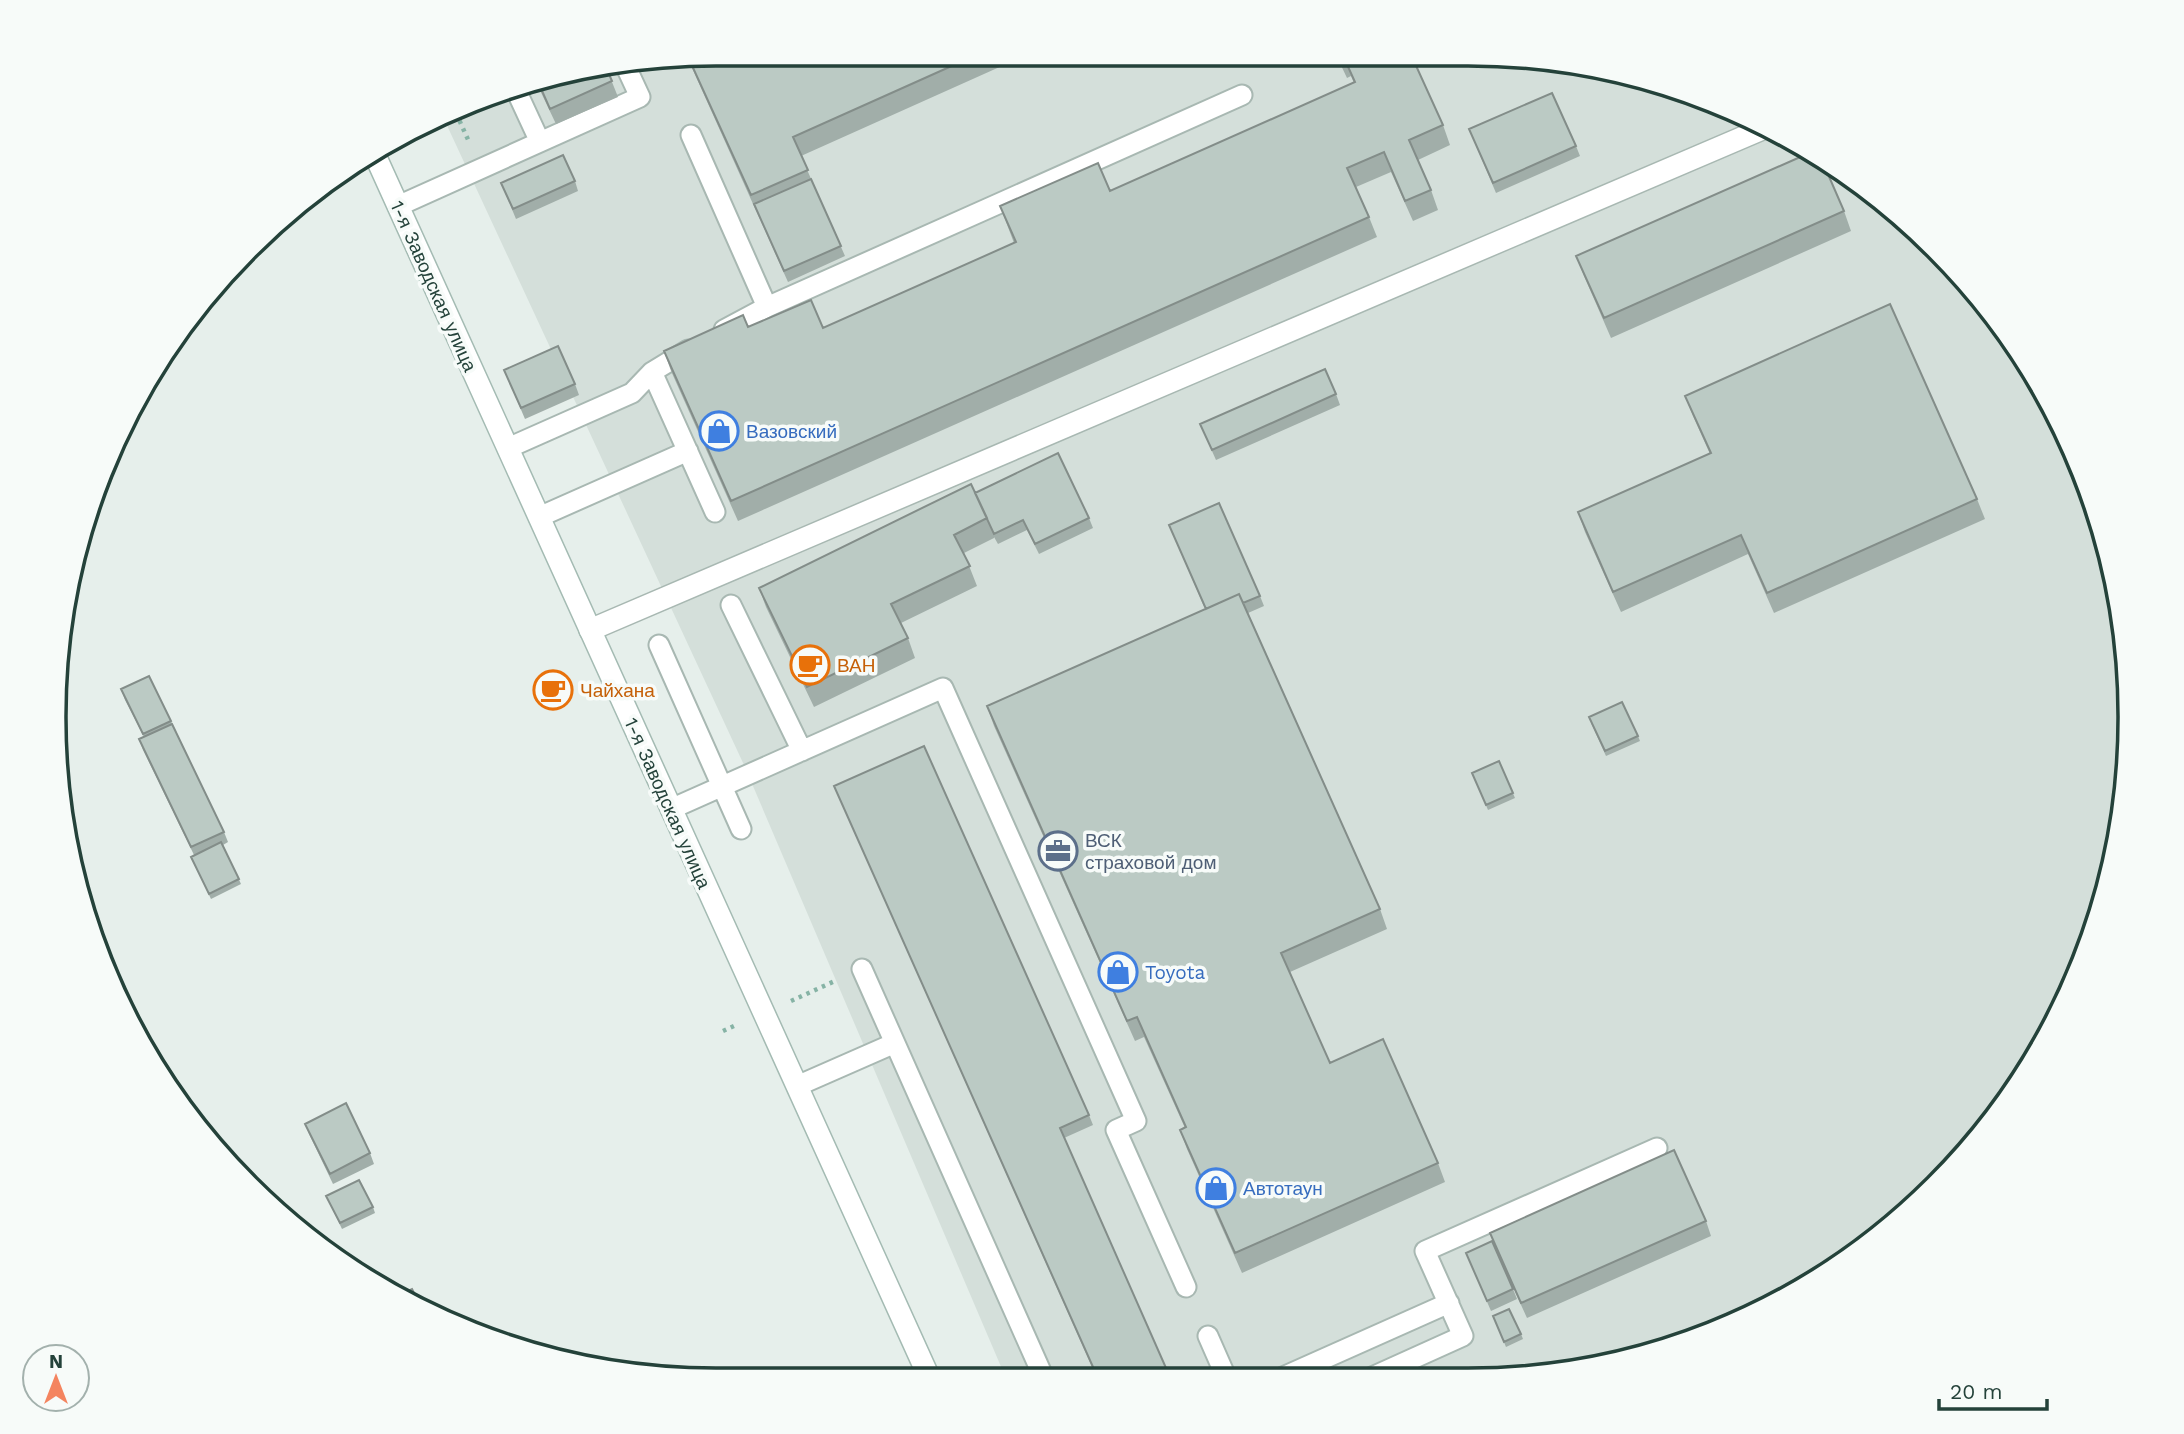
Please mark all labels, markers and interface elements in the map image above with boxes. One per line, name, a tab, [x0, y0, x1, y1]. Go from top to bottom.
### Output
street label: 1-я Заводская улица	[385, 197, 482, 376]
shop icon: Вазовский	[698, 410, 740, 452]
place label: Вазовский	[746, 420, 837, 443]
cafe icon: ВАН	[789, 644, 831, 686]
place label: ВАН	[837, 654, 875, 677]
cafe icon: Чайхана	[532, 669, 574, 711]
place label: Чайхана	[580, 679, 655, 702]
street label: 1-я Заводская улица	[619, 714, 716, 893]
place label: ВСК страховой дом	[1085, 829, 1216, 874]
office icon: ВСК страховой дом	[1037, 830, 1079, 872]
shop icon: Toyota	[1097, 951, 1139, 993]
place label: Toyota	[1145, 961, 1205, 984]
shop icon: Автотаун	[1195, 1167, 1237, 1209]
place label: Автотаун	[1243, 1177, 1323, 1200]
north arrow	[21, 1343, 91, 1413]
text: N	[49, 1350, 63, 1373]
scale bar	[1939, 1368, 2048, 1412]
text: 20 m	[1950, 1379, 2002, 1404]

